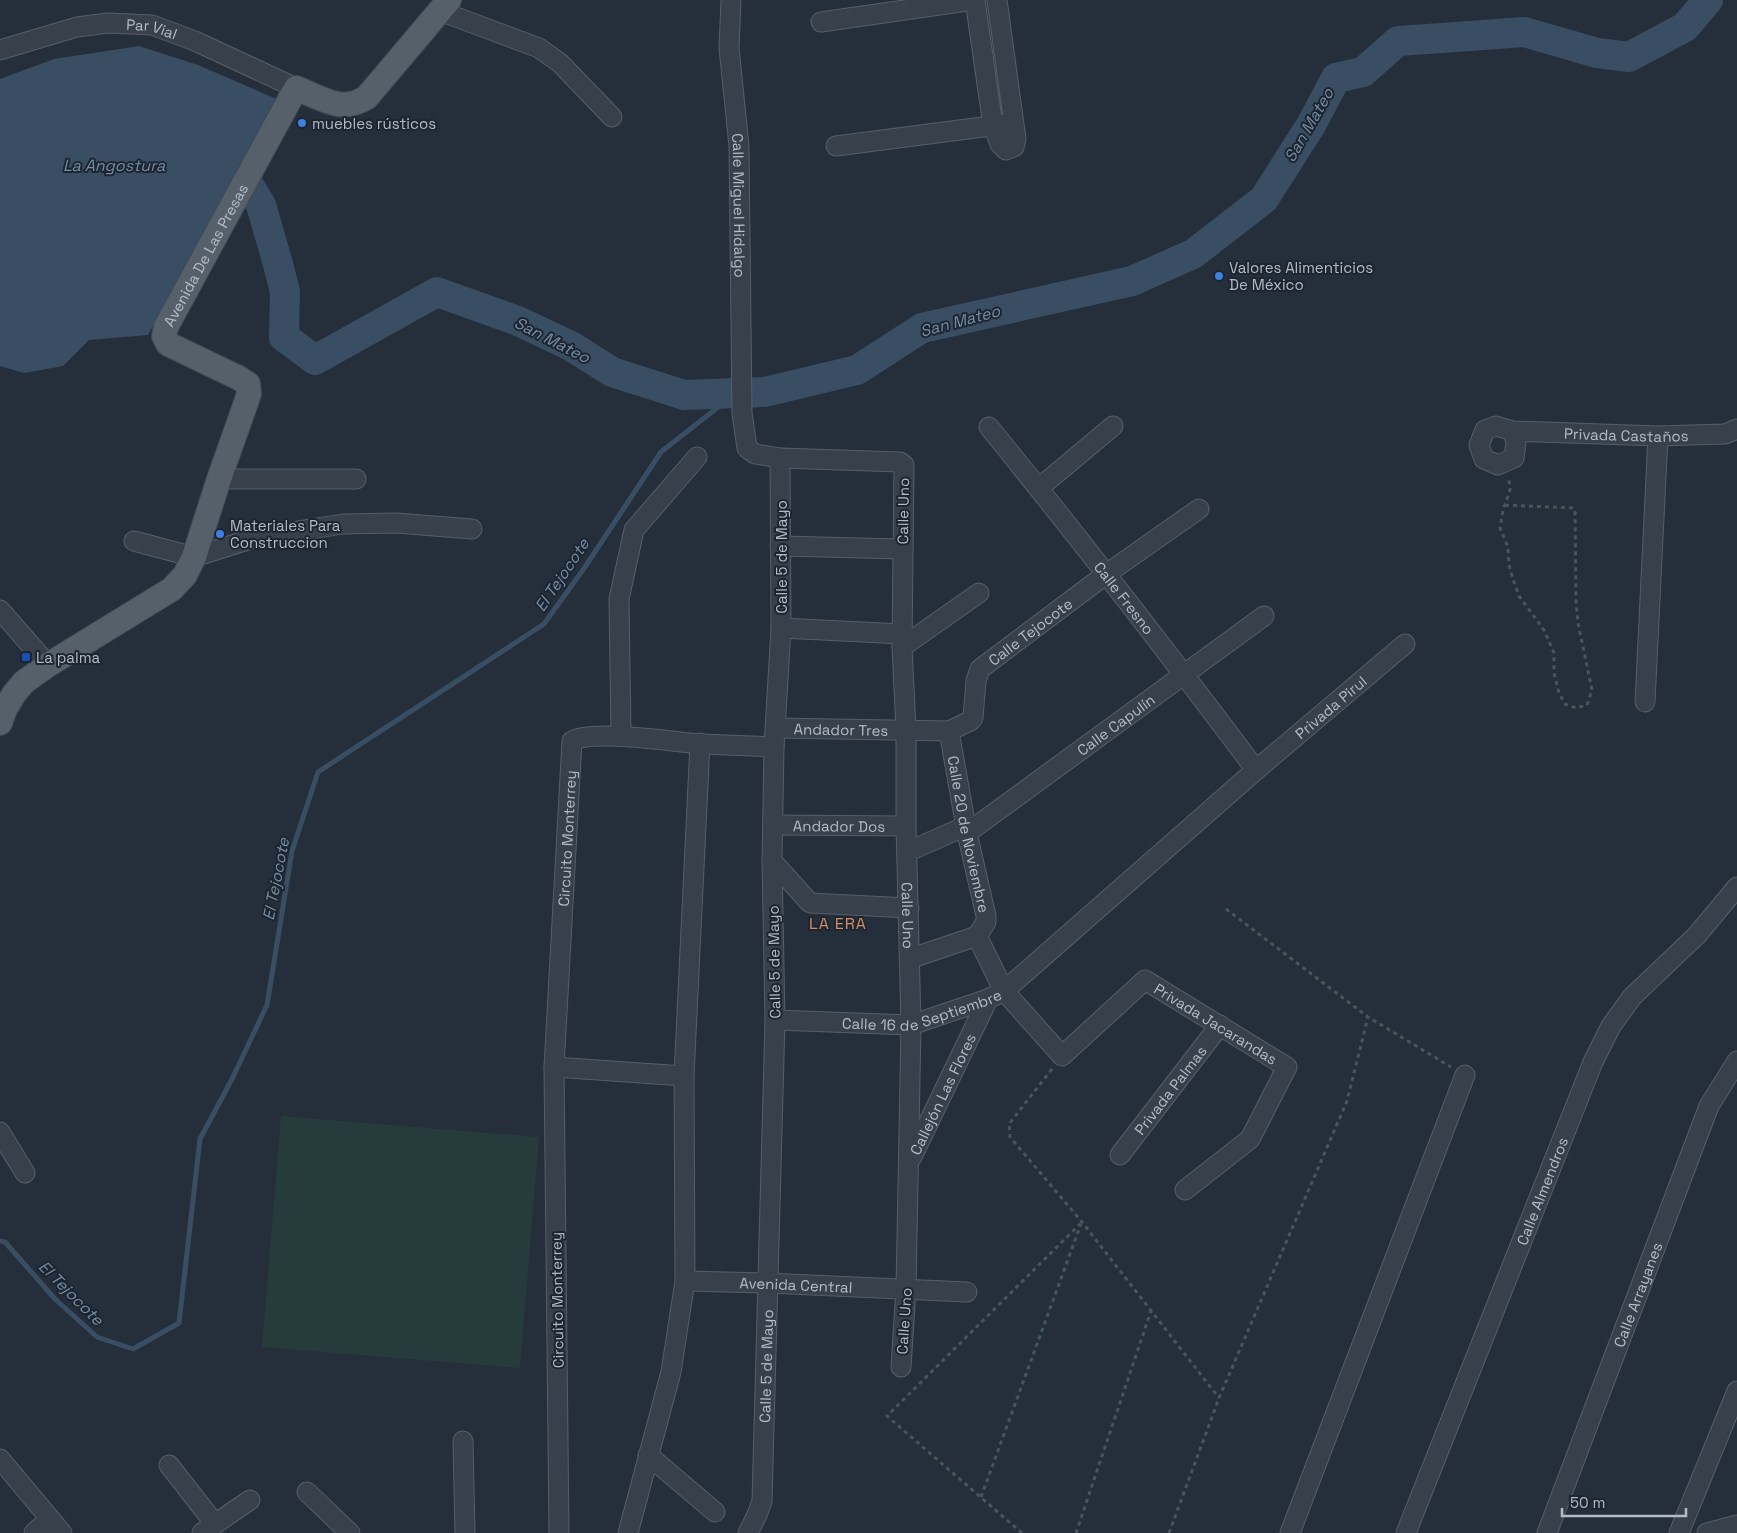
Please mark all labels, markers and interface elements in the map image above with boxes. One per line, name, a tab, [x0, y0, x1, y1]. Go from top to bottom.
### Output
street label: Par Vial	[126, 14, 180, 43]
water label: San Mateo	[1279, 83, 1339, 166]
place label: muebles rústicos	[312, 114, 436, 133]
marker: muebles rústicos	[296, 117, 308, 129]
street label: Calle Miguel Hidalgo	[728, 132, 750, 278]
water label: La Angostura	[63, 155, 166, 176]
street label: Avenida De Las Presas	[159, 180, 252, 330]
place label: Valores Alimenticios De México	[1229, 258, 1373, 294]
marker: Valores Alimenticios De México	[1213, 270, 1225, 282]
water label: San Mateo	[918, 300, 1003, 342]
water label: San Mateo	[511, 312, 594, 368]
street label: Privada Castaños	[1564, 423, 1689, 446]
street label: Calle Uno	[893, 477, 913, 545]
street label: Calle 5 de Mayo	[772, 500, 791, 614]
place label: Materiales Para Construccion	[230, 516, 341, 552]
marker: Materiales Para Construccion	[214, 528, 226, 540]
water label: El Tejocote	[530, 534, 594, 615]
street label: Calle Fresno	[1090, 557, 1159, 638]
street label: Calle Tejocote	[984, 593, 1076, 669]
place label: La palma	[36, 648, 101, 667]
marker: La palma	[20, 651, 32, 663]
street label: Privada Pirul	[1291, 671, 1370, 743]
street label: Calle Capulín	[1073, 690, 1158, 759]
street label: Andador Tres	[793, 719, 889, 739]
street label: Calle 20 de Noviembre	[944, 754, 994, 915]
street label: Circuito Monterrey	[553, 770, 580, 907]
street label: Andador Dos	[793, 816, 885, 835]
water label: El Tejocote	[258, 836, 294, 922]
street label: Calle Uno	[898, 882, 919, 949]
street label: Calle 5 de Mayo	[764, 905, 784, 1019]
district label: LA ERA	[809, 913, 867, 934]
street label: Privada Jacarandas	[1151, 979, 1281, 1068]
street label: Calle 16 de Septiembre	[842, 984, 1005, 1035]
street label: Callejón Las Flores	[905, 1030, 980, 1158]
street label: Privada Palmas	[1130, 1042, 1210, 1138]
street label: Calle Almendros	[1512, 1134, 1572, 1248]
street label: Circuito Monterrey	[546, 1232, 568, 1368]
street label: Calle Arrayanes	[1609, 1239, 1666, 1350]
water label: El Tejocote	[34, 1256, 108, 1330]
street label: Avenida Central	[739, 1273, 853, 1296]
street label: Calle Uno	[892, 1287, 916, 1355]
street label: Calle 5 de Mayo	[755, 1309, 777, 1423]
scale bar	[1562, 1486, 1686, 1518]
text: 50 m	[1570, 1493, 1605, 1512]

